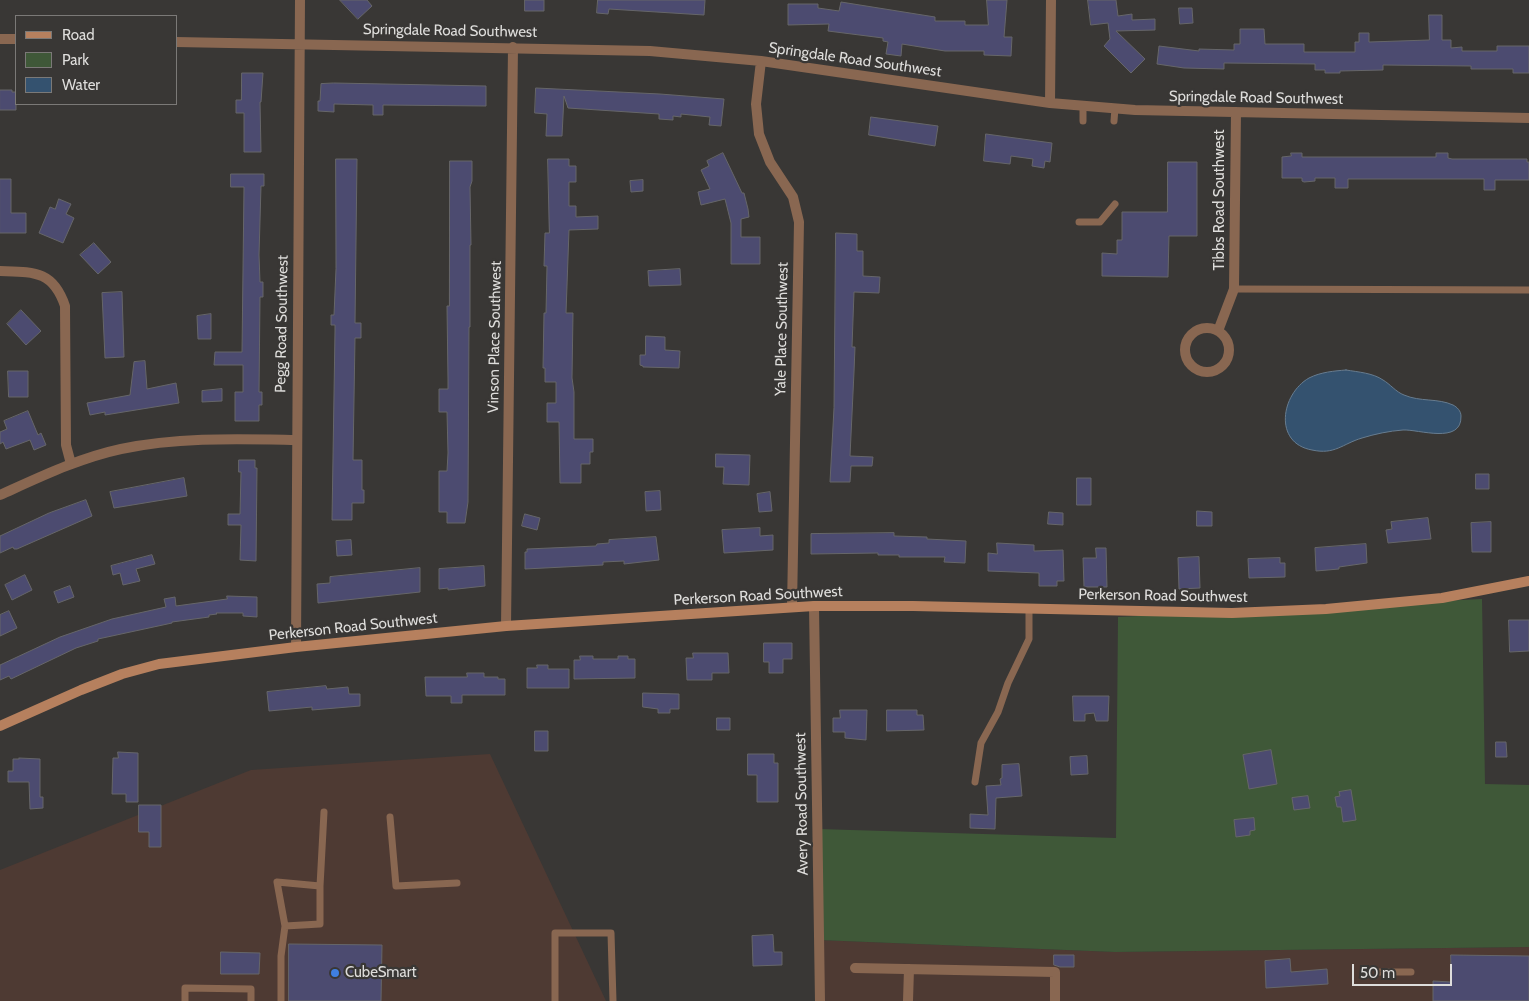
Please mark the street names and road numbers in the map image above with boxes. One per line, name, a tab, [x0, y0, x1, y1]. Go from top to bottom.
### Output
street label: Springdale Road Southwest	[363, 20, 537, 42]
street label: Springdale Road Southwest	[767, 39, 943, 81]
street label: Springdale Road Southwest	[1169, 87, 1343, 109]
street label: Tibbs Road Southwest	[1211, 130, 1229, 270]
street label: Pegg Road Southwest	[272, 255, 292, 393]
street label: Vinson Place Southwest	[485, 261, 505, 413]
street label: Yale Place Southwest	[772, 262, 792, 396]
street label: Perkerson Road Southwest	[673, 583, 843, 609]
street label: Perkerson Road Southwest	[1078, 586, 1248, 606]
street label: Perkerson Road Southwest	[268, 609, 438, 645]
street label: Avery Road Southwest	[792, 732, 812, 876]

